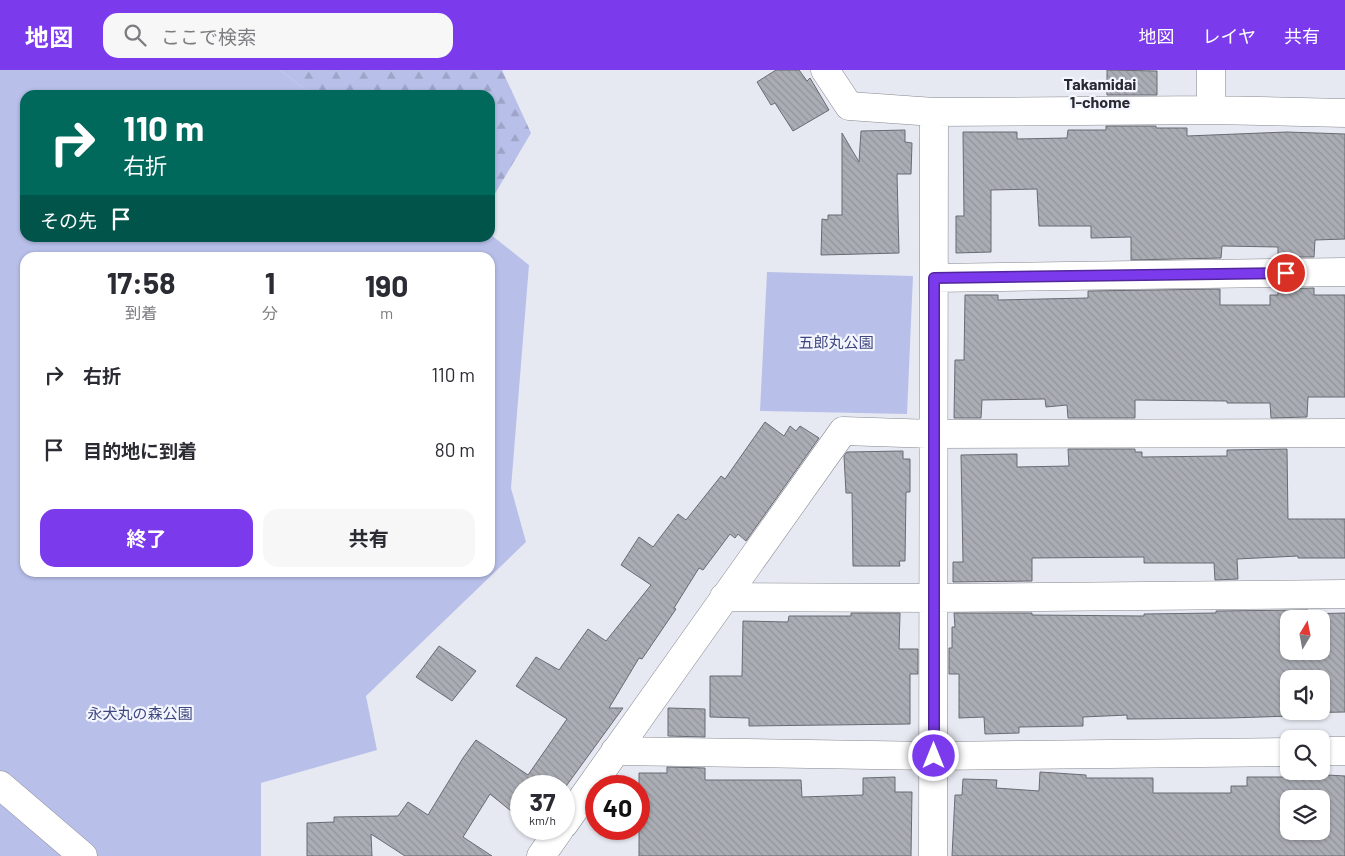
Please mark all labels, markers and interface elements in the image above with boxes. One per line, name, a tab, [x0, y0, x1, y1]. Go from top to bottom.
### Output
search box	[103, 13, 453, 58]
icon: search	[121, 21, 149, 49]
text: 地図	[25, 22, 73, 51]
text: ここで検索	[161, 25, 256, 48]
text: 地図	[1139, 25, 1175, 47]
text: レイヤ	[1203, 25, 1256, 47]
text: 共有	[1284, 25, 1320, 47]
district label: Takamidai 1-chome	[1064, 74, 1136, 111]
text: 110 m	[123, 106, 204, 148]
icon: right	[40, 110, 105, 175]
text: 右折	[123, 152, 167, 178]
icon: arrive	[107, 205, 135, 233]
text: その先	[40, 209, 97, 232]
pin	[1265, 252, 1307, 294]
icon: arrive	[1272, 259, 1300, 287]
text: 17:58	[107, 264, 175, 300]
text: 1	[265, 264, 275, 300]
text: 190	[365, 267, 408, 303]
text: 到着	[125, 303, 157, 322]
text: 分	[262, 303, 278, 322]
text: m	[380, 303, 393, 322]
park label: 五郎丸公園	[798, 333, 874, 351]
icon: right	[40, 361, 68, 389]
text: 110 m	[431, 363, 475, 386]
text: 右折	[83, 364, 121, 387]
icon: arrive	[40, 436, 68, 464]
text: 80 m	[435, 438, 475, 461]
text: 目的地に到着	[83, 439, 197, 462]
button: 終了	[40, 509, 253, 567]
button: 共有	[263, 509, 475, 567]
north arrow	[1280, 610, 1330, 660]
map controls	[1280, 610, 1330, 840]
button: sound	[1280, 670, 1330, 720]
park label: 永犬丸の森公園	[87, 704, 193, 722]
position arrow	[907, 729, 959, 781]
button: search	[1280, 730, 1330, 780]
speed limit sign: 40	[585, 775, 650, 840]
text: 37	[530, 786, 555, 816]
button: layers	[1280, 790, 1330, 840]
text: km/h	[529, 813, 556, 827]

